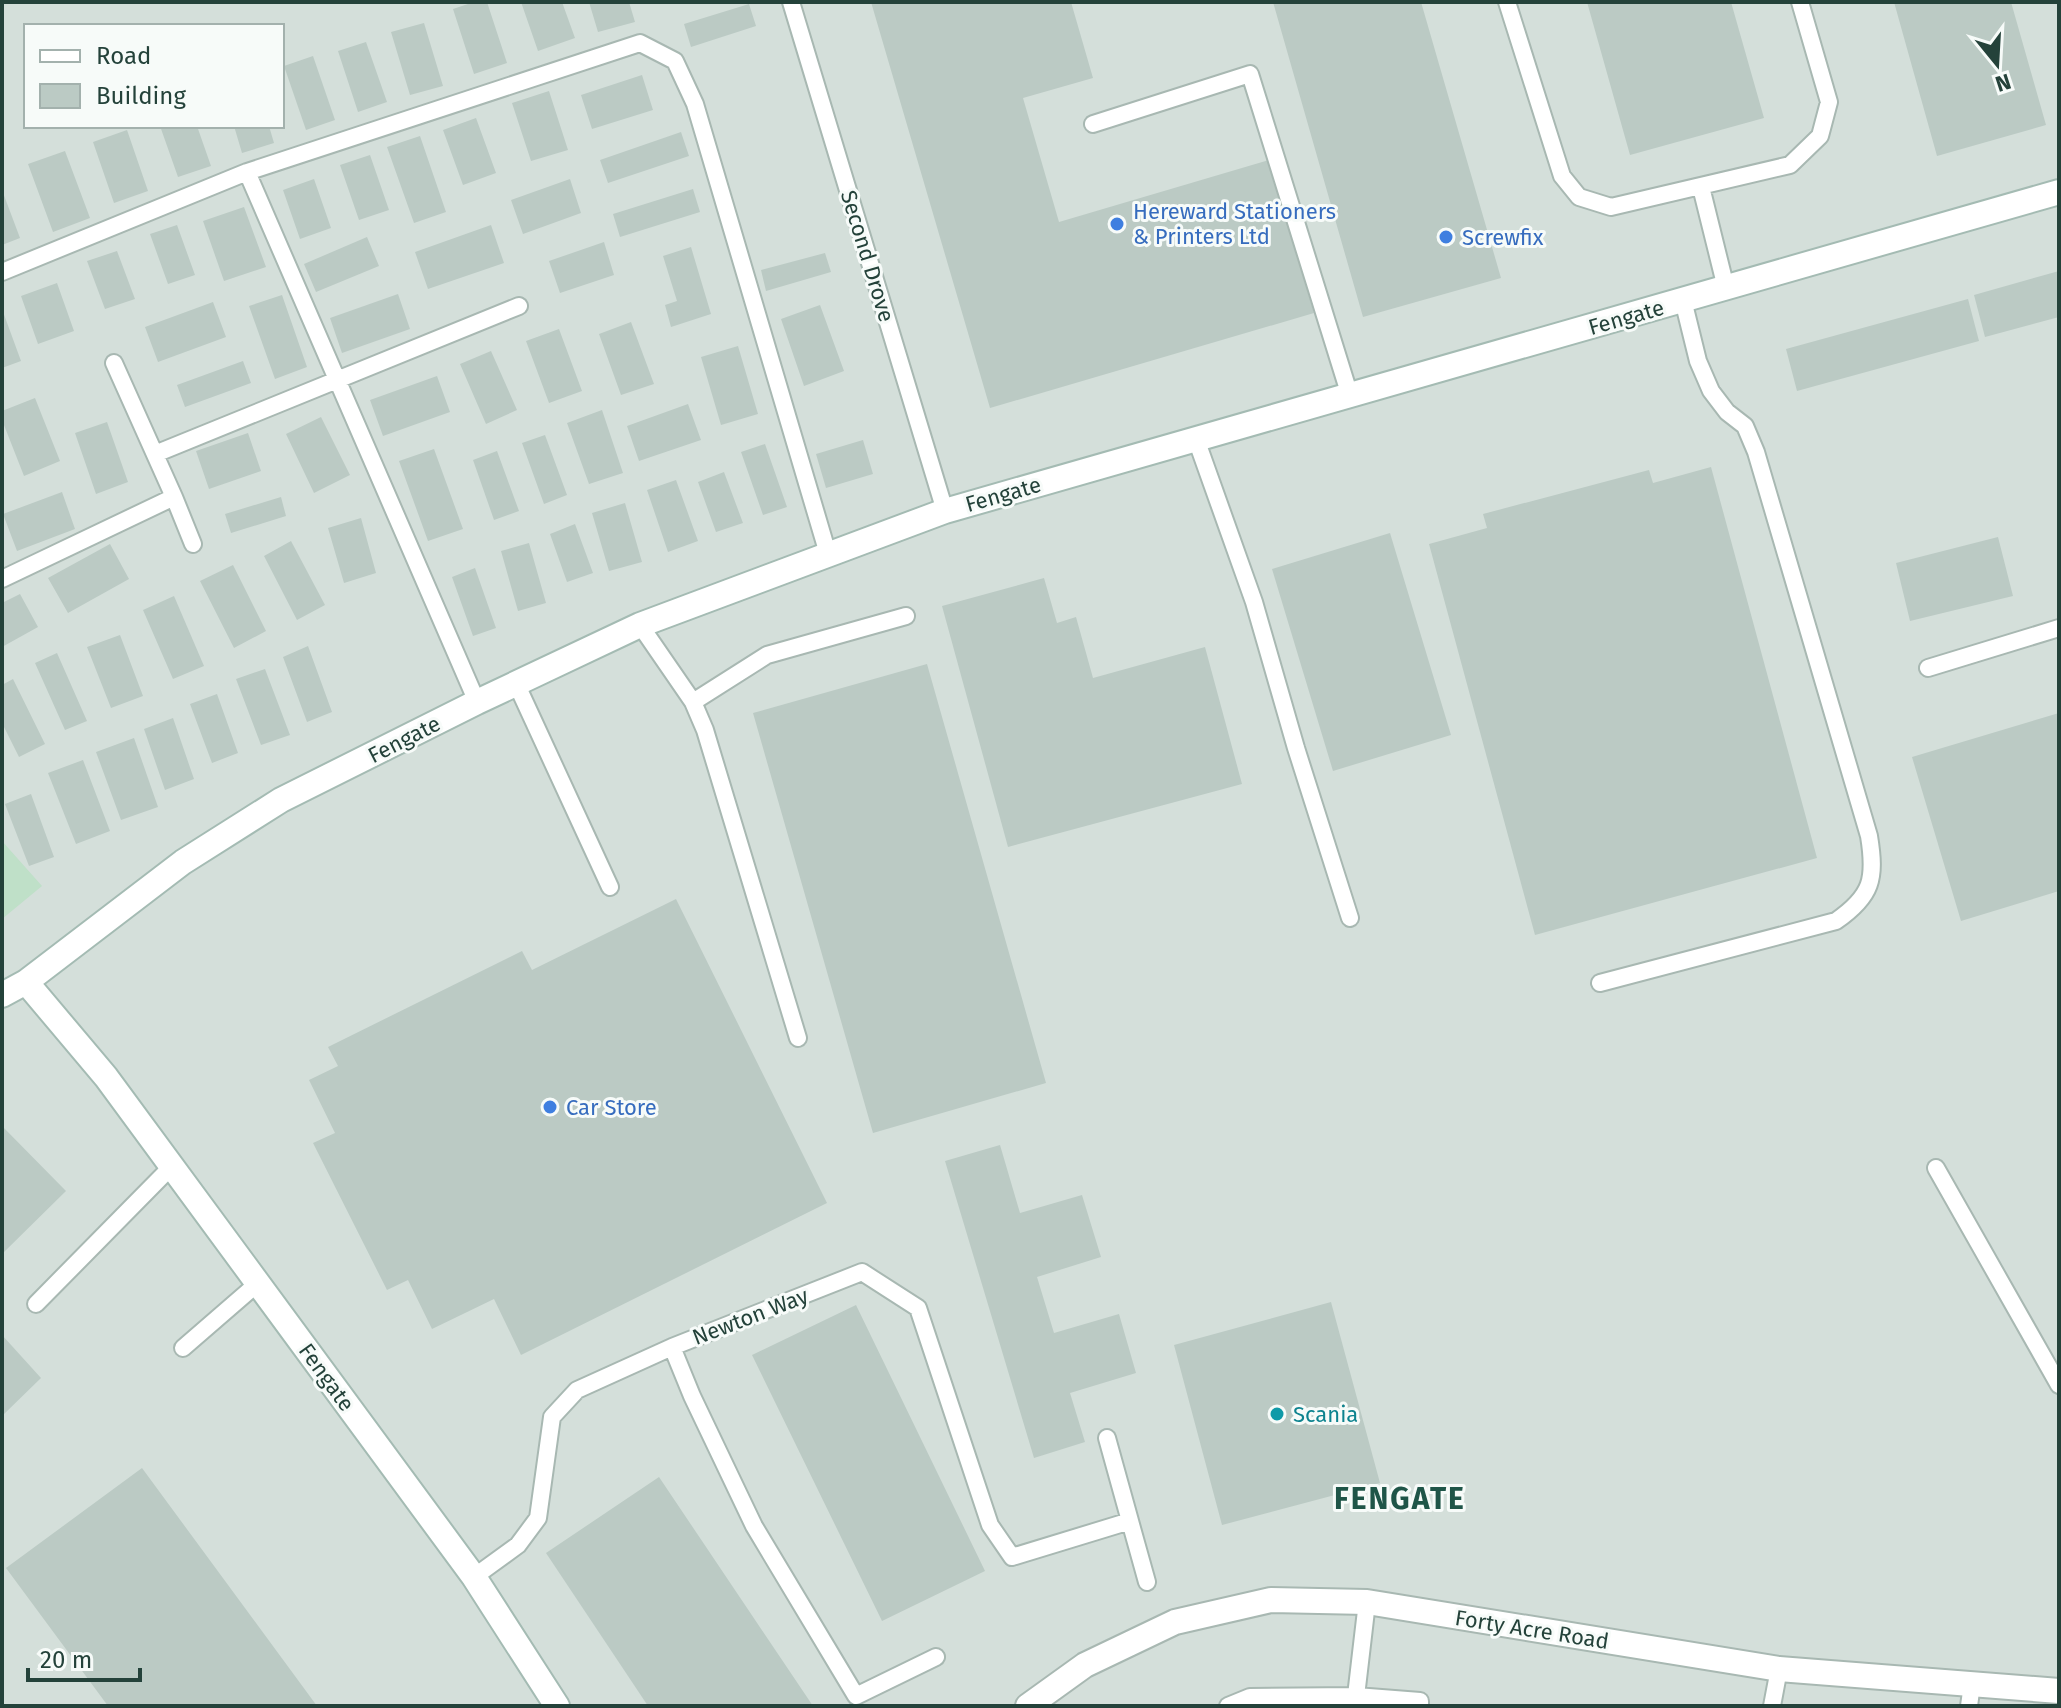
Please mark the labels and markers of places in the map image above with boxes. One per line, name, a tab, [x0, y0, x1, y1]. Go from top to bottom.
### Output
place label: Hereward Stationers & Printers Ltd	[1133, 198, 1336, 250]
marker: Hereward Stationers & Printers Ltd	[1108, 215, 1126, 233]
place label: Screwfix	[1462, 224, 1544, 251]
marker: Screwfix	[1437, 228, 1455, 246]
place label: Car Store	[566, 1094, 657, 1121]
marker: Car Store	[541, 1098, 559, 1116]
place label: Scania	[1293, 1401, 1358, 1428]
marker: Scania	[1268, 1405, 1286, 1423]

